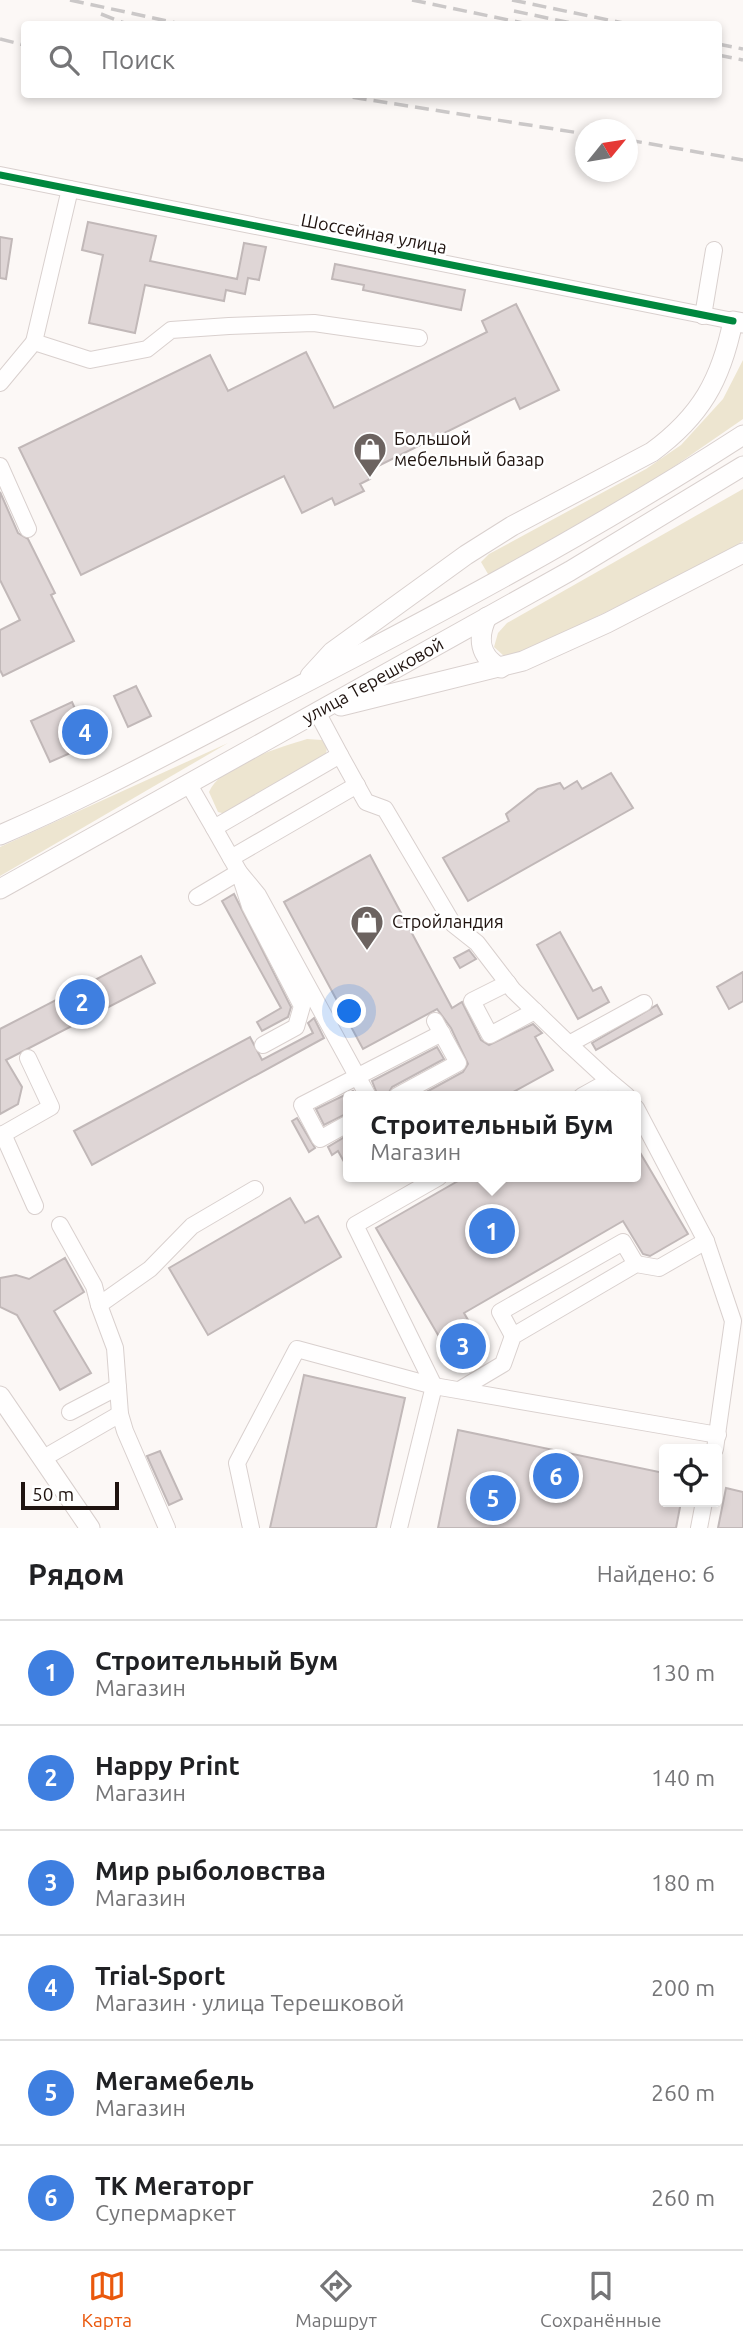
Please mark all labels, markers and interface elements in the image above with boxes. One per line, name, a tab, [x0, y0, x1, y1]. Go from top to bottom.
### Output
search box	[21, 21, 722, 98]
icon: search	[45, 41, 83, 79]
text: Поиск	[101, 45, 175, 74]
north arrow	[575, 119, 638, 182]
street label: Шоссейная улица	[300, 209, 449, 257]
place label: Большой мебельный базар	[394, 428, 544, 469]
shop icon: Большой мебельный базар	[351, 430, 389, 479]
street label: улица Терешковой	[298, 633, 447, 727]
pin: 4	[62, 706, 108, 758]
shop icon: Стройландия	[348, 903, 386, 952]
place label: Стройландия	[392, 911, 504, 931]
pin: 2	[59, 976, 105, 1028]
your location	[332, 994, 366, 1028]
popup	[343, 1091, 641, 1182]
text: Строительный Бум	[370, 1110, 614, 1139]
text: Магазин	[370, 1139, 461, 1164]
pin: 1	[469, 1205, 515, 1257]
pin: 3	[440, 1320, 486, 1372]
map controls	[659, 1444, 722, 1507]
button: locate	[659, 1444, 722, 1507]
pin: 6	[533, 1450, 579, 1502]
pin: 5	[470, 1472, 516, 1524]
scale bar	[21, 1479, 119, 1511]
text: 50 m	[32, 1483, 74, 1505]
text: Рядом	[28, 1557, 124, 1591]
text: Найдено: 6	[597, 1561, 715, 1586]
text: Строительный Бум	[95, 1646, 338, 1675]
text: 1	[45, 1660, 57, 1685]
text: 130 m	[651, 1660, 715, 1685]
text: Магазин	[95, 1675, 186, 1700]
text: Happy Print	[95, 1751, 240, 1780]
text: 2	[45, 1765, 57, 1790]
text: 140 m	[651, 1765, 715, 1790]
text: Магазин	[95, 1780, 186, 1805]
text: Мир рыболовства	[95, 1856, 326, 1885]
text: 3	[45, 1870, 57, 1895]
text: 180 m	[651, 1870, 715, 1895]
text: Магазин	[95, 1885, 186, 1910]
text: Trial-Sport	[95, 1961, 225, 1990]
text: 4	[45, 1975, 57, 2000]
text: 200 m	[651, 1975, 715, 2000]
text: Магазин · улица Терешковой	[95, 1990, 404, 2015]
text: Мегамебель	[95, 2066, 254, 2095]
text: 5	[45, 2080, 57, 2105]
text: 260 m	[651, 2080, 715, 2105]
text: Магазин	[95, 2095, 186, 2120]
text: ТК Мегаторг	[95, 2171, 254, 2200]
text: 6	[45, 2185, 57, 2210]
text: 260 m	[651, 2185, 715, 2210]
text: Супермаркет	[95, 2200, 236, 2225]
tab: Карта	[82, 2267, 132, 2331]
tab: Маршрут	[295, 2267, 377, 2331]
tab: Сохранённые	[540, 2267, 662, 2331]

